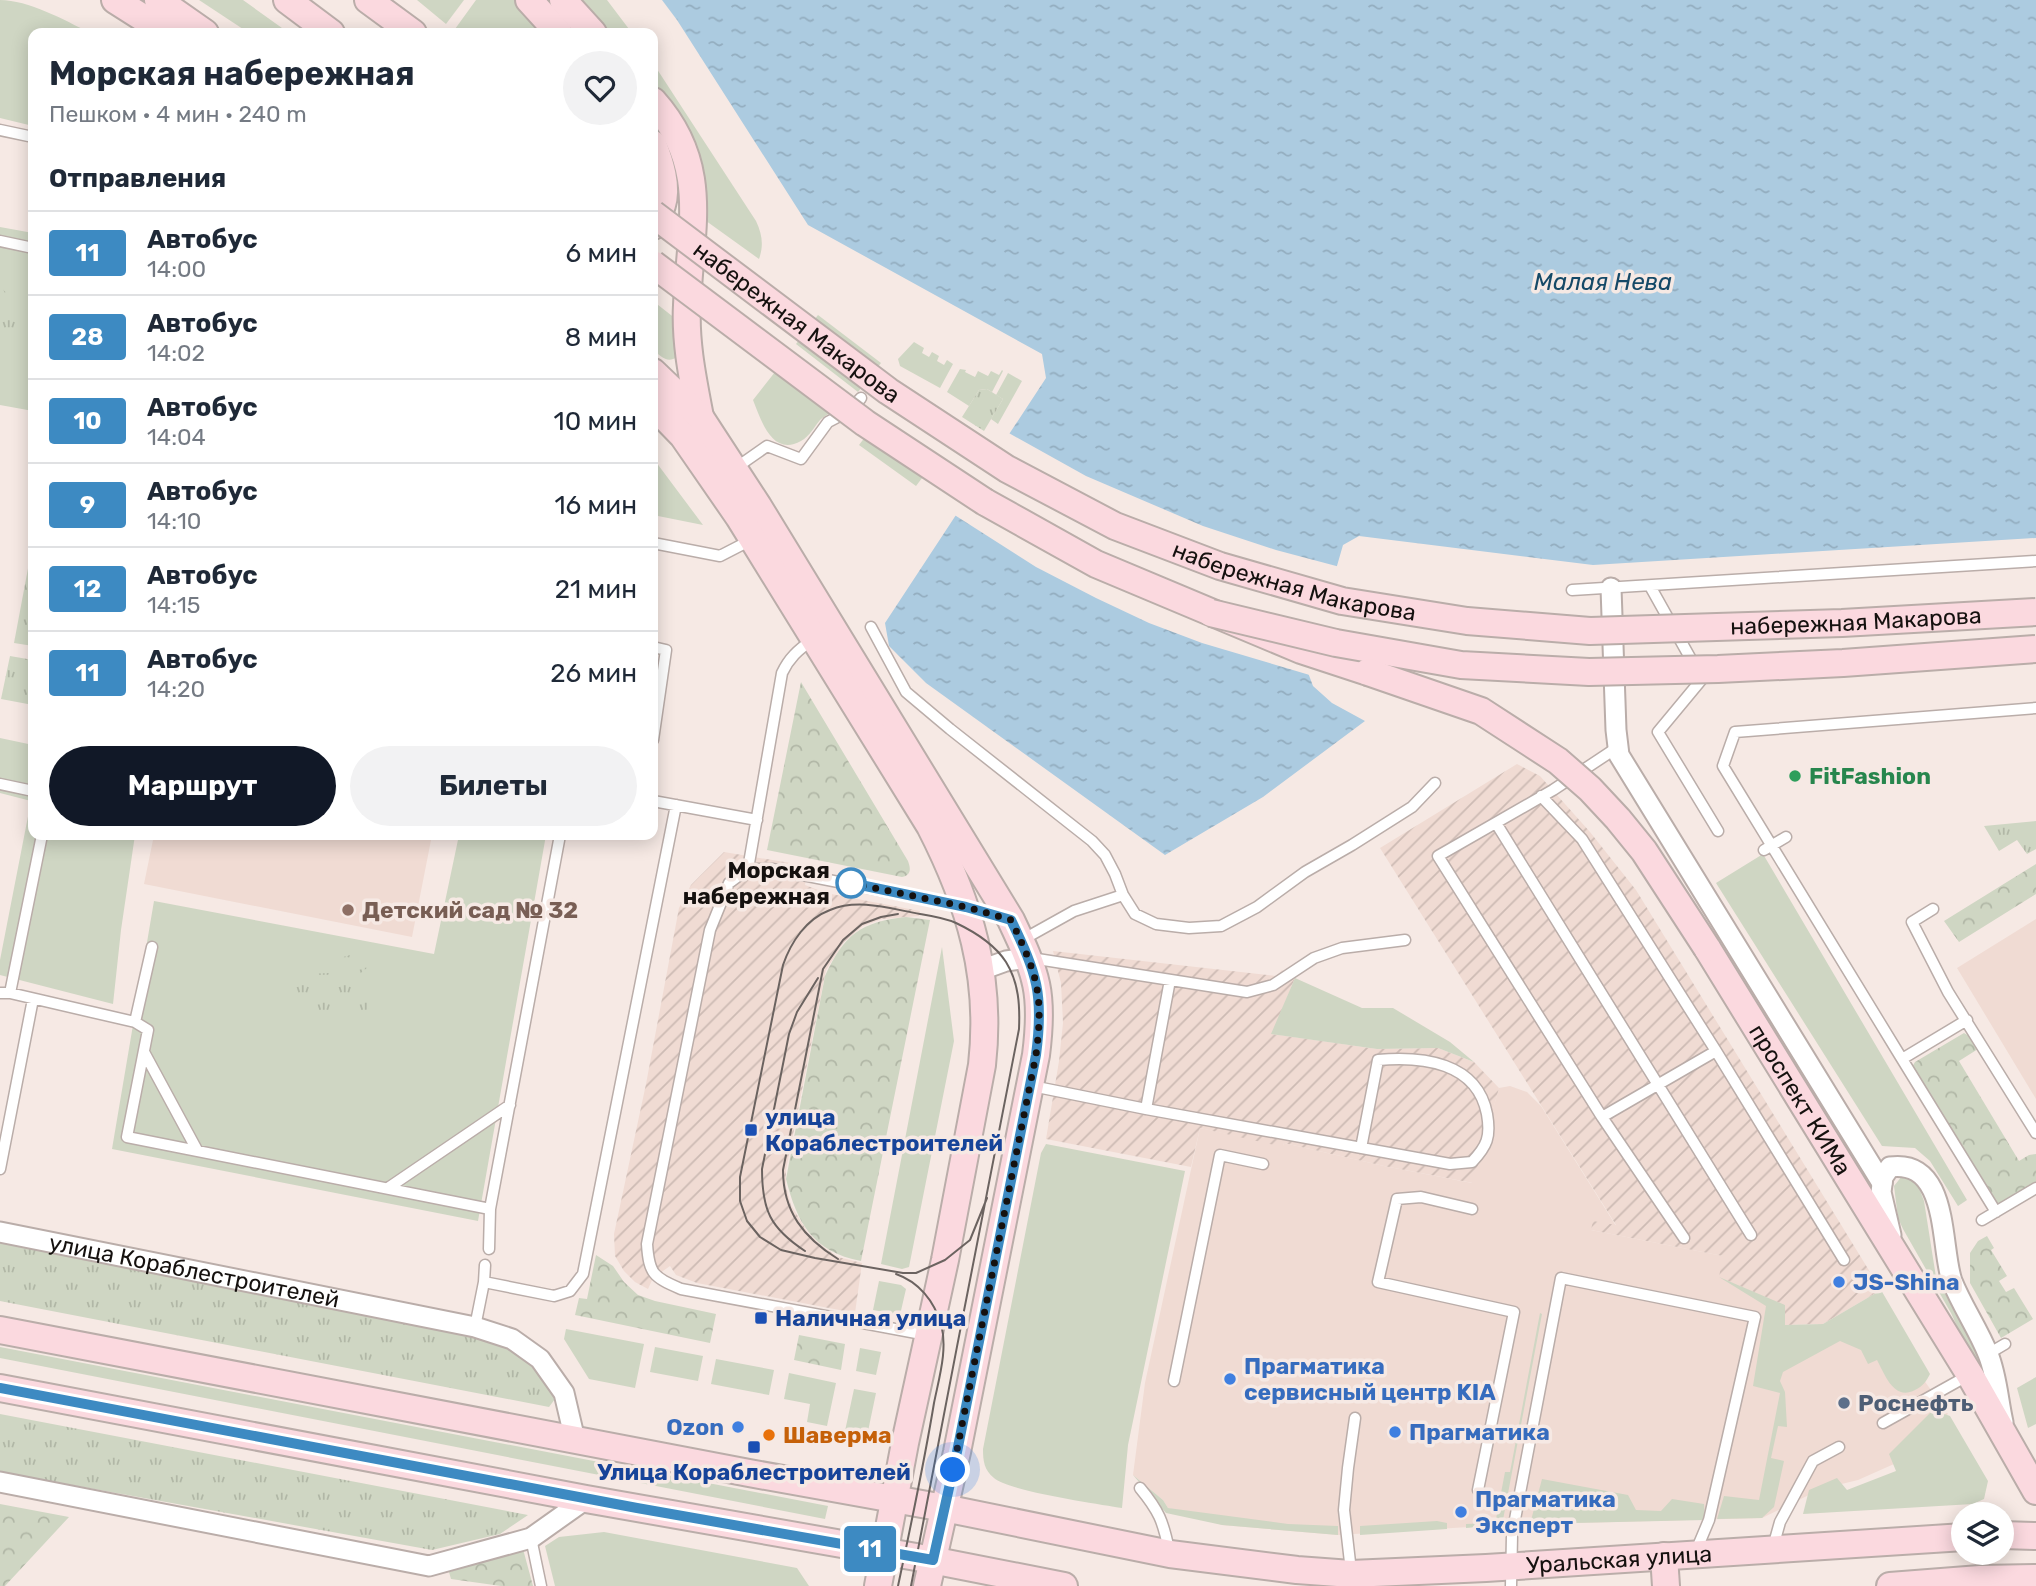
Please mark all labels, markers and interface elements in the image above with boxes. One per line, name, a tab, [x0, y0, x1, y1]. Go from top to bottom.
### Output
button: heart	[563, 51, 637, 125]
text: Морская набережная	[49, 54, 415, 93]
text: Пешком · 4 мин · 240 m	[49, 100, 307, 128]
text: Отправления	[49, 163, 226, 194]
text: Автобус	[147, 224, 258, 255]
street label: набережная Макарова	[688, 235, 905, 409]
text: 6 мин	[566, 238, 637, 269]
text: 11	[76, 239, 99, 267]
text: 14:00	[147, 255, 206, 283]
water label: Малая Нева	[1534, 268, 1672, 296]
text: Автобус	[147, 308, 258, 339]
text: 8 мин	[565, 322, 637, 353]
text: 28	[72, 323, 103, 351]
text: 14:02	[147, 339, 205, 367]
text: Автобус	[147, 392, 258, 423]
text: 10 мин	[554, 406, 637, 437]
text: 10	[73, 407, 102, 435]
text: 14:04	[147, 423, 206, 451]
text: Автобус	[147, 476, 258, 507]
text: 16 мин	[554, 490, 637, 521]
text: 9	[80, 491, 95, 519]
text: 14:10	[147, 507, 201, 535]
street label: набережная Макарова	[1169, 535, 1418, 627]
text: Автобус	[147, 560, 258, 591]
text: 21 мин	[555, 574, 637, 605]
text: 12	[74, 575, 101, 603]
text: 14:15	[147, 591, 201, 619]
street label: набережная Макарова	[1730, 601, 1982, 641]
text: Автобус	[147, 644, 258, 675]
text: 26 мин	[550, 658, 637, 689]
text: 11	[76, 659, 99, 687]
text: 14:20	[147, 675, 205, 703]
button: Маршрут	[49, 746, 336, 826]
button: Билеты	[350, 746, 637, 826]
place label: FitFashion	[1809, 762, 1931, 790]
marker: FitFashion	[1787, 768, 1803, 784]
place label: Морская набережная	[683, 856, 830, 910]
marker: Морская набережная	[836, 868, 866, 898]
place label: Детский сад № 32	[362, 896, 578, 924]
marker: Детский сад № 32	[340, 902, 356, 918]
street label: проспект КИМа	[1743, 1019, 1857, 1180]
place label: улица Кораблестроителей	[765, 1103, 1003, 1157]
marker: улица Кораблестроителей	[743, 1122, 759, 1138]
street label: улица Кораблестроителей	[47, 1228, 342, 1314]
place label: JS-Shina	[1853, 1268, 1960, 1296]
marker: JS-Shina	[1831, 1274, 1847, 1290]
place label: Наличная улица	[775, 1304, 966, 1332]
marker: Наличная улица	[753, 1310, 769, 1326]
place label: Прагматика сервисный центр KIA	[1244, 1352, 1496, 1406]
marker: Прагматика сервисный центр KIA	[1222, 1371, 1238, 1387]
place label: Роснефть	[1858, 1389, 1974, 1417]
marker: Роснефть	[1836, 1395, 1852, 1411]
place label: Ozon	[666, 1413, 724, 1441]
place label: Прагматика	[1409, 1418, 1550, 1446]
marker: Ozon	[730, 1419, 746, 1435]
place label: Шаверма	[783, 1421, 892, 1449]
marker: Прагматика	[1387, 1424, 1403, 1440]
marker: Шаверма	[761, 1427, 777, 1443]
marker: Улица Кораблестроителей	[746, 1439, 762, 1455]
your location	[935, 1452, 970, 1487]
place label: Улица Кораблестроителей	[597, 1458, 911, 1486]
place label: Прагматика Эксперт	[1475, 1485, 1616, 1539]
map controls	[1951, 1502, 2014, 1565]
button: layers	[1951, 1502, 2014, 1565]
marker: Прагматика Эксперт	[1453, 1504, 1469, 1520]
line badge: 11	[838, 1526, 902, 1572]
text: 11	[858, 1535, 882, 1563]
street label: Уральская улица	[1525, 1539, 1713, 1579]

